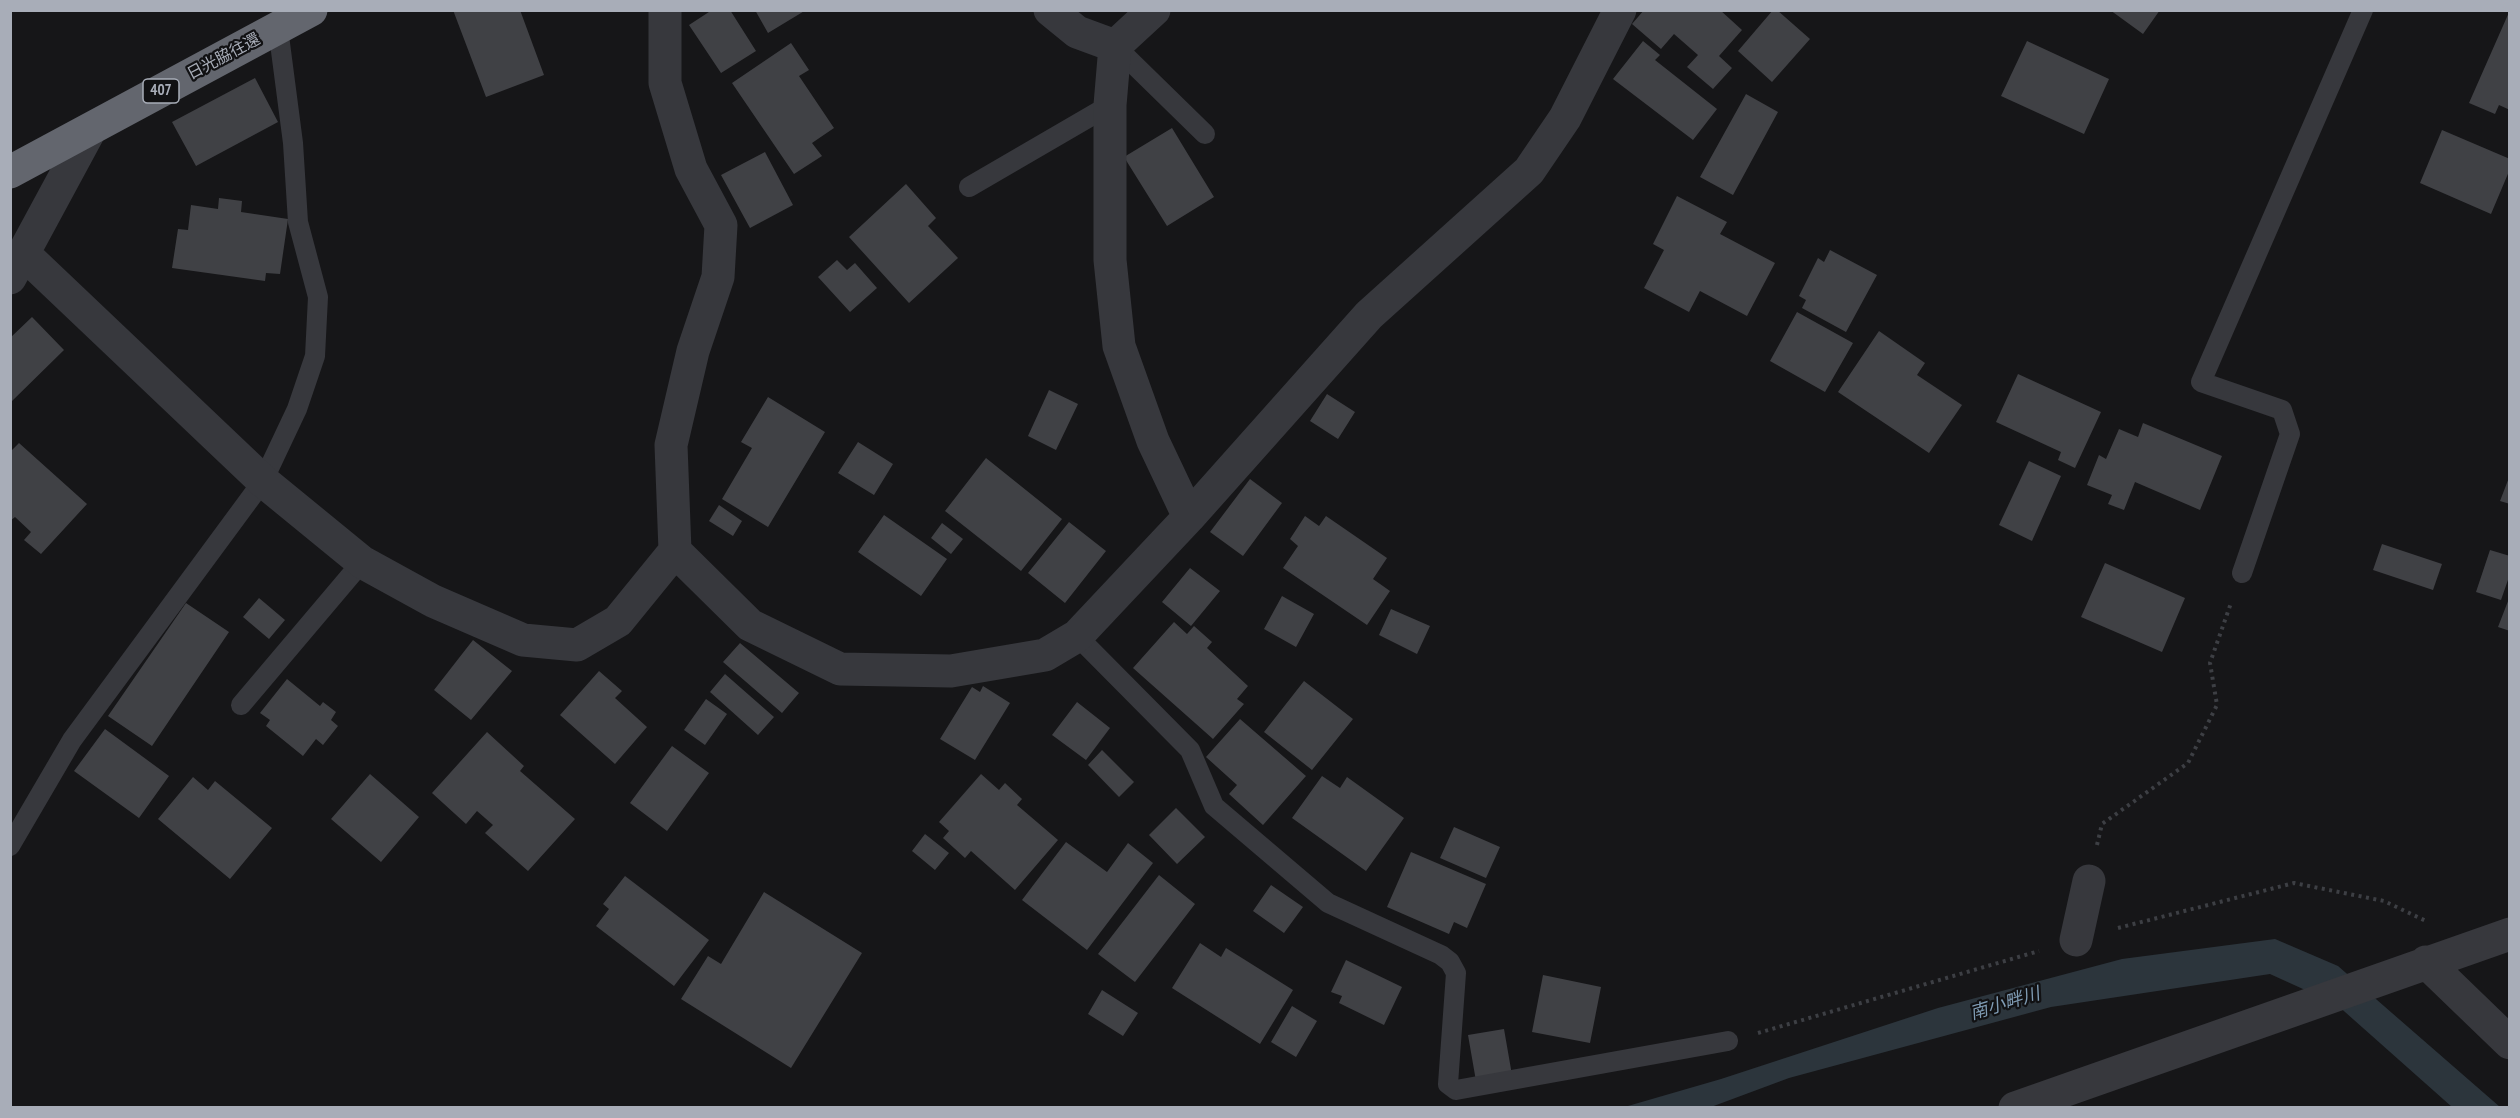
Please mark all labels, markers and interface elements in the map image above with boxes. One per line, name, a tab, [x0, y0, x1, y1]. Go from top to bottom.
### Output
street label: 日光脇往還	[184, 30, 264, 84]
road number: 407	[143, 79, 179, 103]
water label: 南小畔川	[1967, 983, 2043, 1025]

